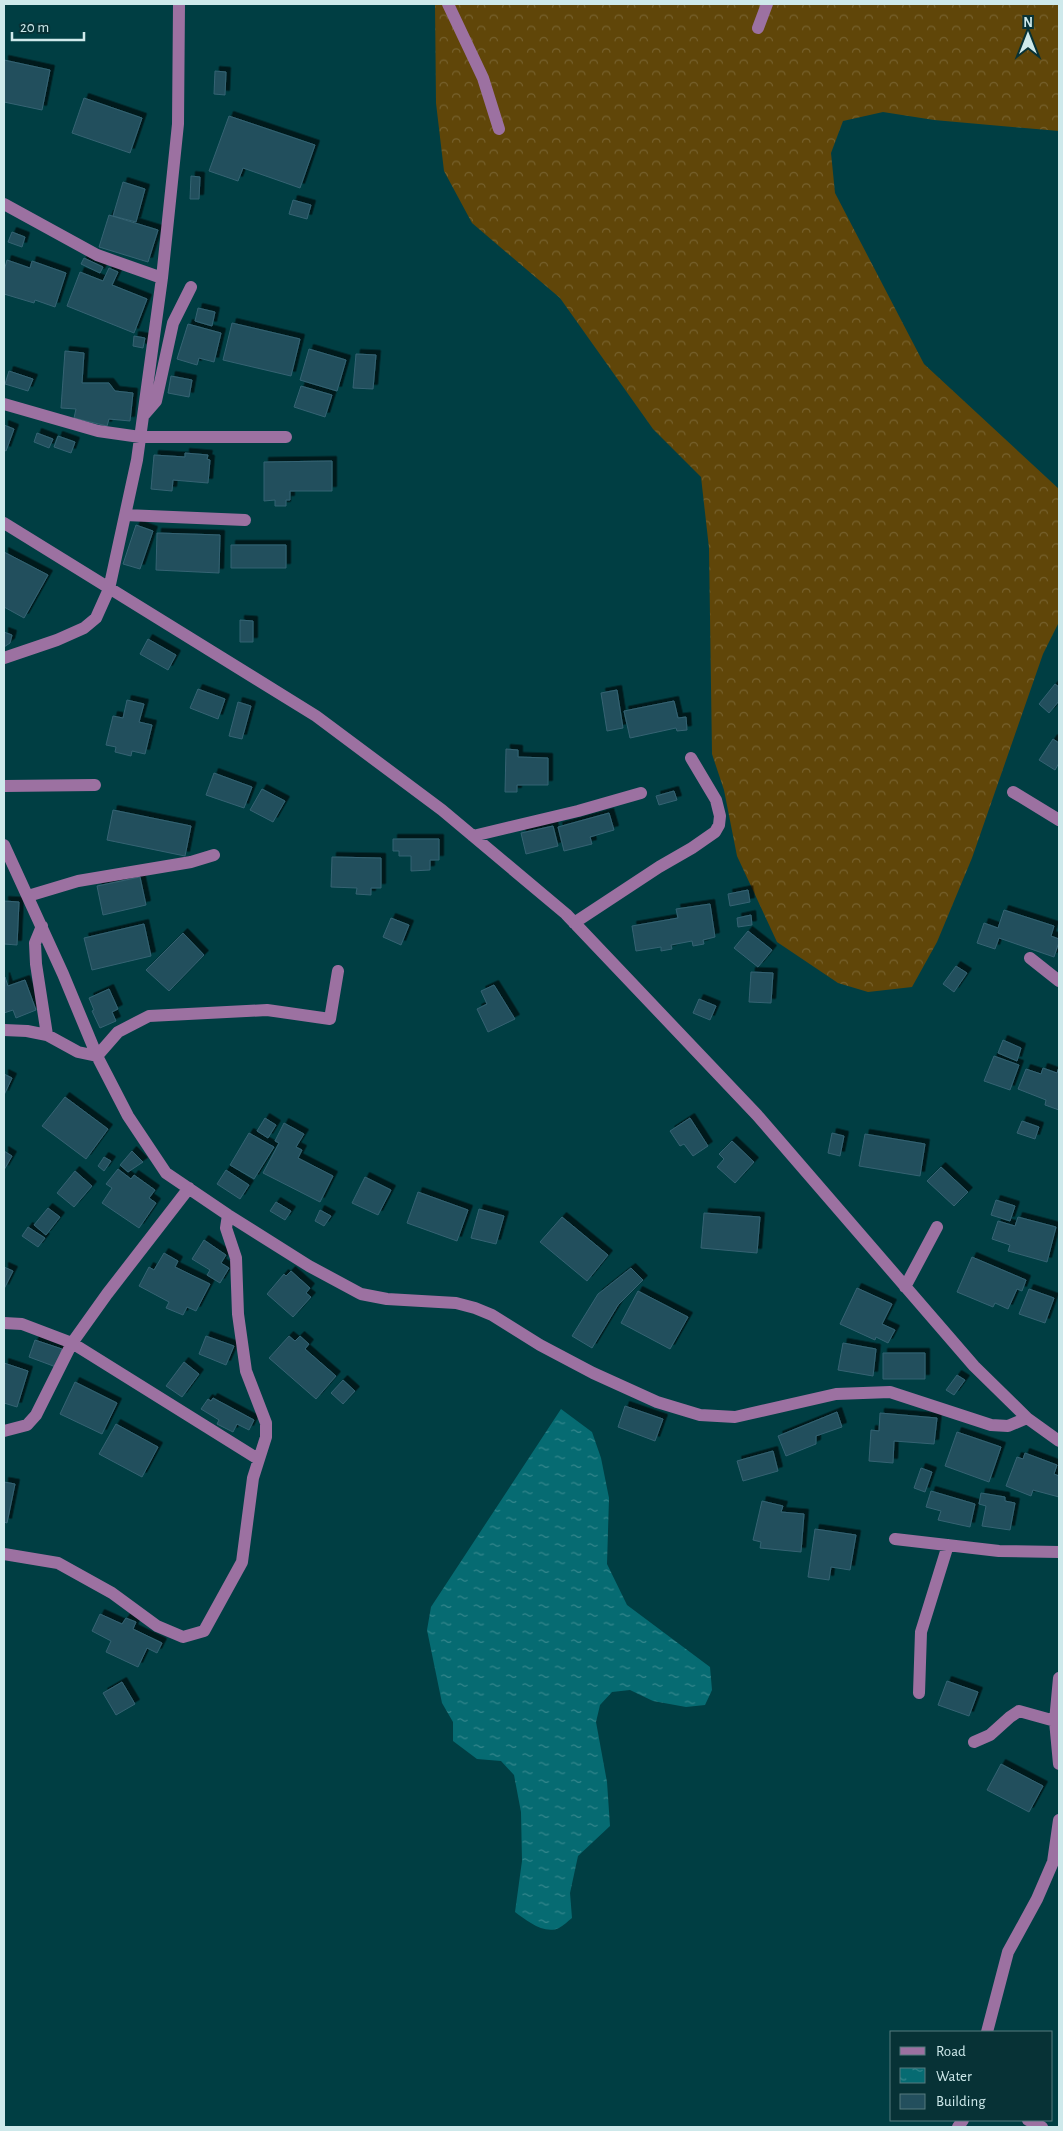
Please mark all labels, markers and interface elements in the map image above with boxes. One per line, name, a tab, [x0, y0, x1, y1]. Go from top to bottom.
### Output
scale bar	[12, 10, 85, 42]
north arrow	[1003, 10, 1053, 60]
text: N	[1023, 16, 1033, 30]
text: 20 m	[20, 20, 49, 35]
legend	[890, 2031, 1053, 2121]
text: Road	[936, 2044, 966, 2059]
text: Water	[936, 2069, 972, 2084]
text: Building	[936, 2094, 986, 2109]

